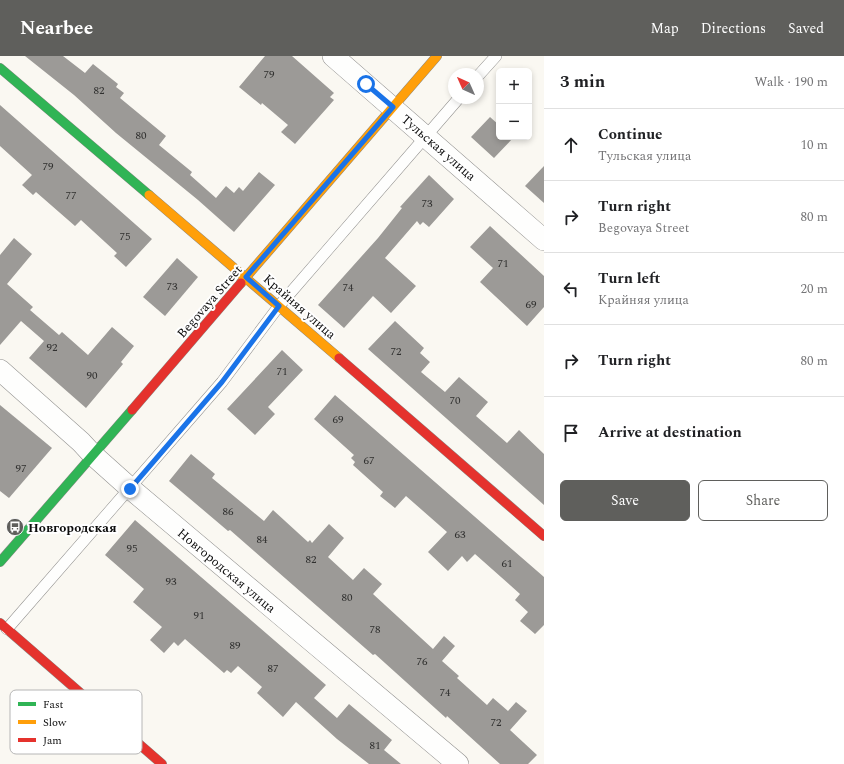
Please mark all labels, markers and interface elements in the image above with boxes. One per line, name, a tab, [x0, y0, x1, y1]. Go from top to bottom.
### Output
text: Nearbee	[20, 14, 93, 43]
text: Map	[651, 18, 679, 39]
text: Directions	[701, 18, 766, 39]
text: Saved	[788, 18, 824, 39]
house number: 79	[264, 66, 275, 83]
north arrow	[448, 68, 484, 104]
map controls	[496, 68, 532, 140]
button: +	[496, 68, 532, 104]
text: 3 min	[560, 69, 605, 95]
text: Walk · 190 m	[754, 72, 828, 92]
route start	[357, 75, 375, 93]
house number: 82	[94, 82, 105, 99]
button: −	[496, 104, 532, 140]
street label: Тульская улица	[397, 110, 481, 186]
text: Continue	[598, 123, 663, 146]
house number: 80	[136, 127, 147, 144]
icon: ahead	[560, 134, 582, 156]
text: 10 m	[801, 135, 828, 155]
text: Тульская улица	[598, 146, 691, 166]
house number: 79	[43, 158, 54, 175]
house number: 77	[66, 187, 77, 204]
house number: 73	[422, 195, 433, 212]
text: Turn right	[598, 195, 671, 218]
icon: right	[560, 206, 582, 228]
text: 80 m	[801, 207, 828, 227]
text: Begovaya Street	[598, 218, 689, 238]
house number: 75	[120, 228, 131, 245]
house number: 71	[498, 255, 509, 272]
street label: Begovaya Street	[172, 260, 248, 343]
text: Turn left	[598, 267, 660, 290]
street label: Крайняя улица	[258, 269, 341, 345]
house number: 73	[167, 278, 178, 295]
icon: left	[560, 278, 582, 300]
house number: 74	[343, 279, 354, 296]
text: 20 m	[801, 279, 828, 299]
text: Крайняя улица	[598, 290, 689, 310]
house number: 69	[526, 296, 537, 313]
house number: 92	[47, 339, 58, 356]
house number: 72	[391, 343, 402, 360]
text: Turn right	[598, 349, 671, 372]
icon: right	[560, 350, 582, 372]
text: 80 m	[801, 351, 828, 371]
house number: 71	[277, 363, 288, 380]
house number: 90	[87, 367, 98, 384]
house number: 70	[450, 392, 461, 409]
house number: 69	[333, 411, 344, 428]
text: Arrive at destination	[598, 421, 742, 444]
icon: arrive	[560, 422, 582, 444]
house number: 67	[364, 452, 375, 469]
house number: 97	[16, 460, 27, 477]
route end	[121, 480, 139, 498]
button: Save	[560, 480, 690, 521]
button: Share	[698, 480, 828, 521]
house number: 86	[223, 503, 234, 520]
bus stop icon: Новгородская	[5, 517, 25, 537]
place label: Новгородская	[28, 518, 117, 538]
street label: Новгородская улица	[173, 523, 281, 618]
house number: 63	[455, 526, 466, 543]
house number: 84	[257, 531, 268, 548]
house number: 95	[127, 540, 138, 557]
house number: 82	[306, 551, 317, 568]
house number: 61	[502, 555, 513, 572]
house number: 93	[166, 573, 177, 590]
house number: 80	[342, 589, 353, 606]
house number: 91	[194, 607, 205, 624]
house number: 78	[370, 621, 381, 638]
house number: 89	[230, 637, 241, 654]
house number: 76	[417, 653, 428, 670]
house number: 87	[268, 660, 279, 677]
house number: 74	[440, 684, 451, 701]
legend	[10, 690, 142, 754]
text: Fast	[43, 696, 64, 713]
text: Slow	[43, 714, 67, 731]
house number: 72	[491, 714, 502, 731]
text: Jam	[43, 732, 62, 749]
house number: 81	[370, 737, 381, 754]

